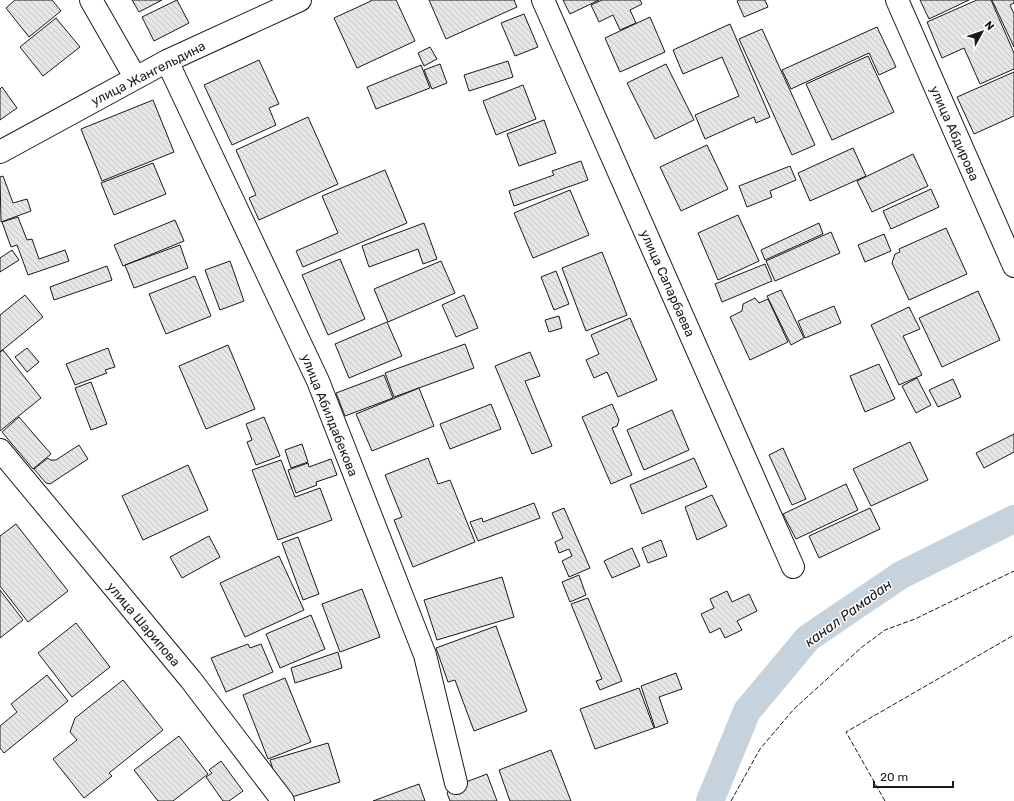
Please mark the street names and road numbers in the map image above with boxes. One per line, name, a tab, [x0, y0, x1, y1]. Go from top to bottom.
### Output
street label: улица Жангельдина	[89, 38, 208, 109]
street label: улица Абдирова	[927, 83, 982, 183]
street label: улица Сапарбаева	[637, 227, 698, 339]
street label: улица Абилдабекова	[298, 352, 361, 479]
street label: улица Шарипова	[104, 579, 183, 670]

